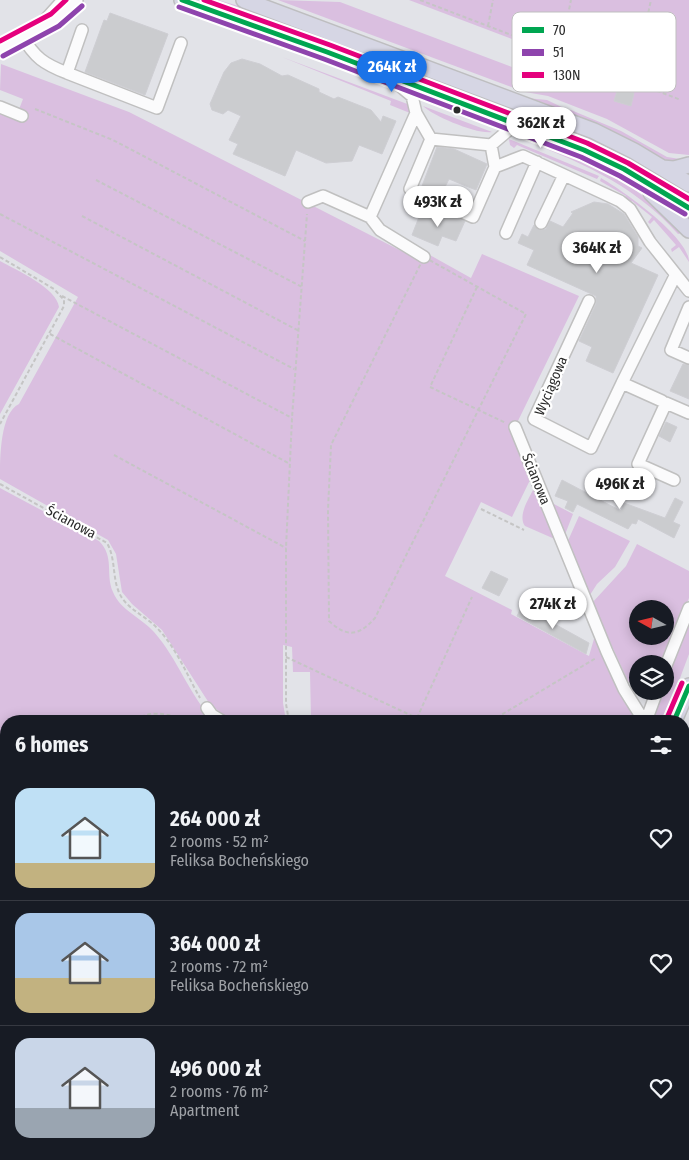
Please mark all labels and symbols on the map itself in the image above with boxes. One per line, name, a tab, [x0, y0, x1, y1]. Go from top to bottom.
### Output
legend	[512, 12, 676, 92]
text: 70	[553, 22, 566, 39]
text: 51	[553, 44, 564, 61]
pin: 264K zł	[346, 51, 438, 93]
text: 130N	[553, 67, 581, 84]
unlabelled marker	[452, 105, 462, 115]
pin: 362K zł	[495, 106, 587, 149]
pin: 493K zł	[392, 186, 484, 228]
pin: 364K zł	[551, 232, 643, 274]
street label: Wyciągowa	[531, 354, 571, 418]
street label: Ścianowa	[518, 450, 555, 507]
pin: 496K zł	[574, 468, 666, 510]
street label: Ścianowa	[43, 501, 99, 542]
pin: 274K zł	[507, 588, 599, 630]
north arrow	[629, 600, 674, 645]

